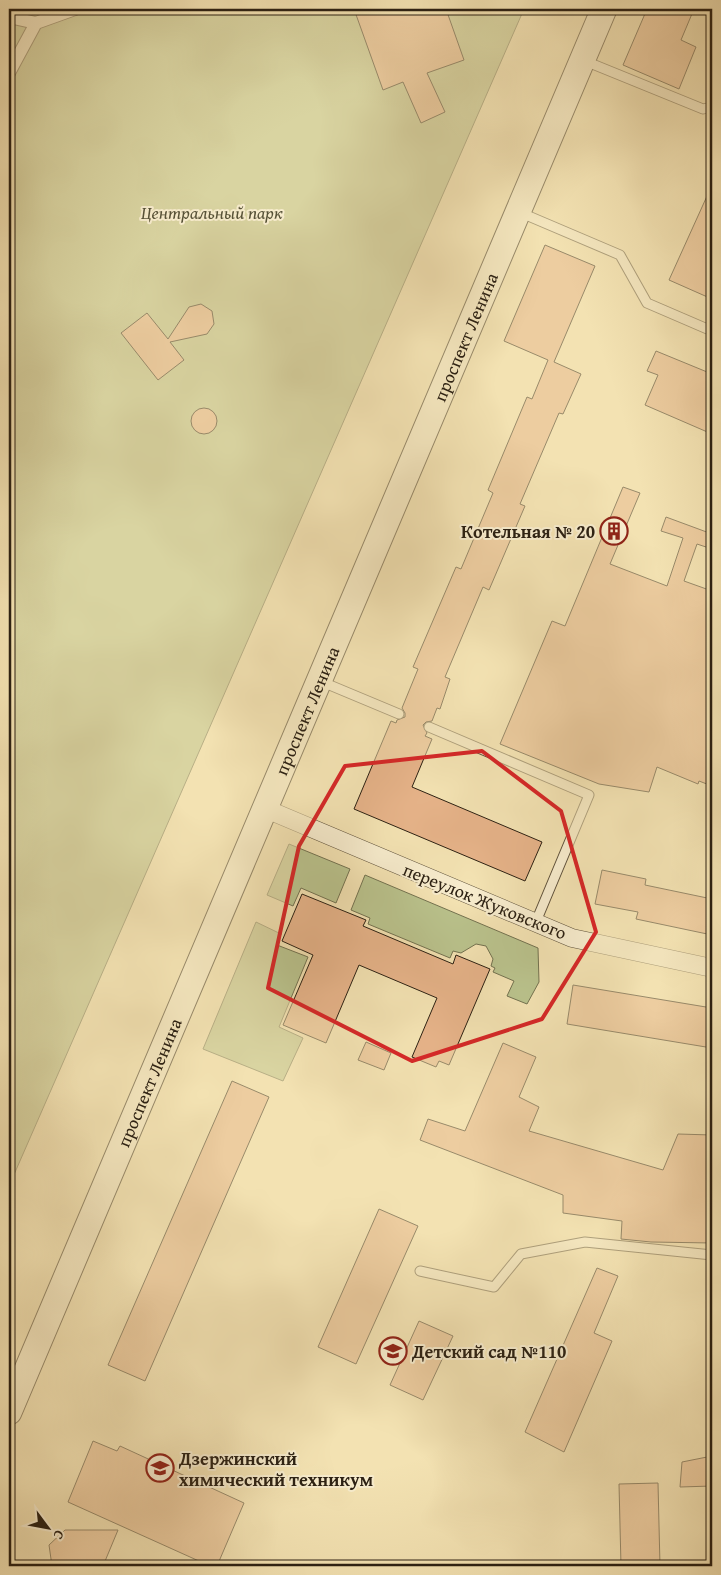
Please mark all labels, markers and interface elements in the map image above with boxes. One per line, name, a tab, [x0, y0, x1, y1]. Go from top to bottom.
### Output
park label: Центральный парк	[141, 199, 283, 226]
street label: проспект Ленина	[426, 268, 505, 405]
building icon: Котельная № 20	[599, 516, 629, 546]
place label: Котельная № 20	[461, 518, 595, 545]
street label: проспект Ленина	[267, 641, 346, 779]
street label: переулок Жуковского	[399, 856, 571, 946]
street label: проспект Ленина	[109, 1013, 188, 1151]
school or university icon: Детский сад №110	[378, 1336, 408, 1366]
place label: Детский сад №110	[411, 1338, 566, 1365]
place label: Дзержинский химический техникум	[178, 1445, 373, 1493]
school or university icon: Дзержинский химический техникум	[145, 1453, 175, 1483]
north arrow	[22, 1502, 72, 1552]
text: С	[48, 1526, 70, 1544]

